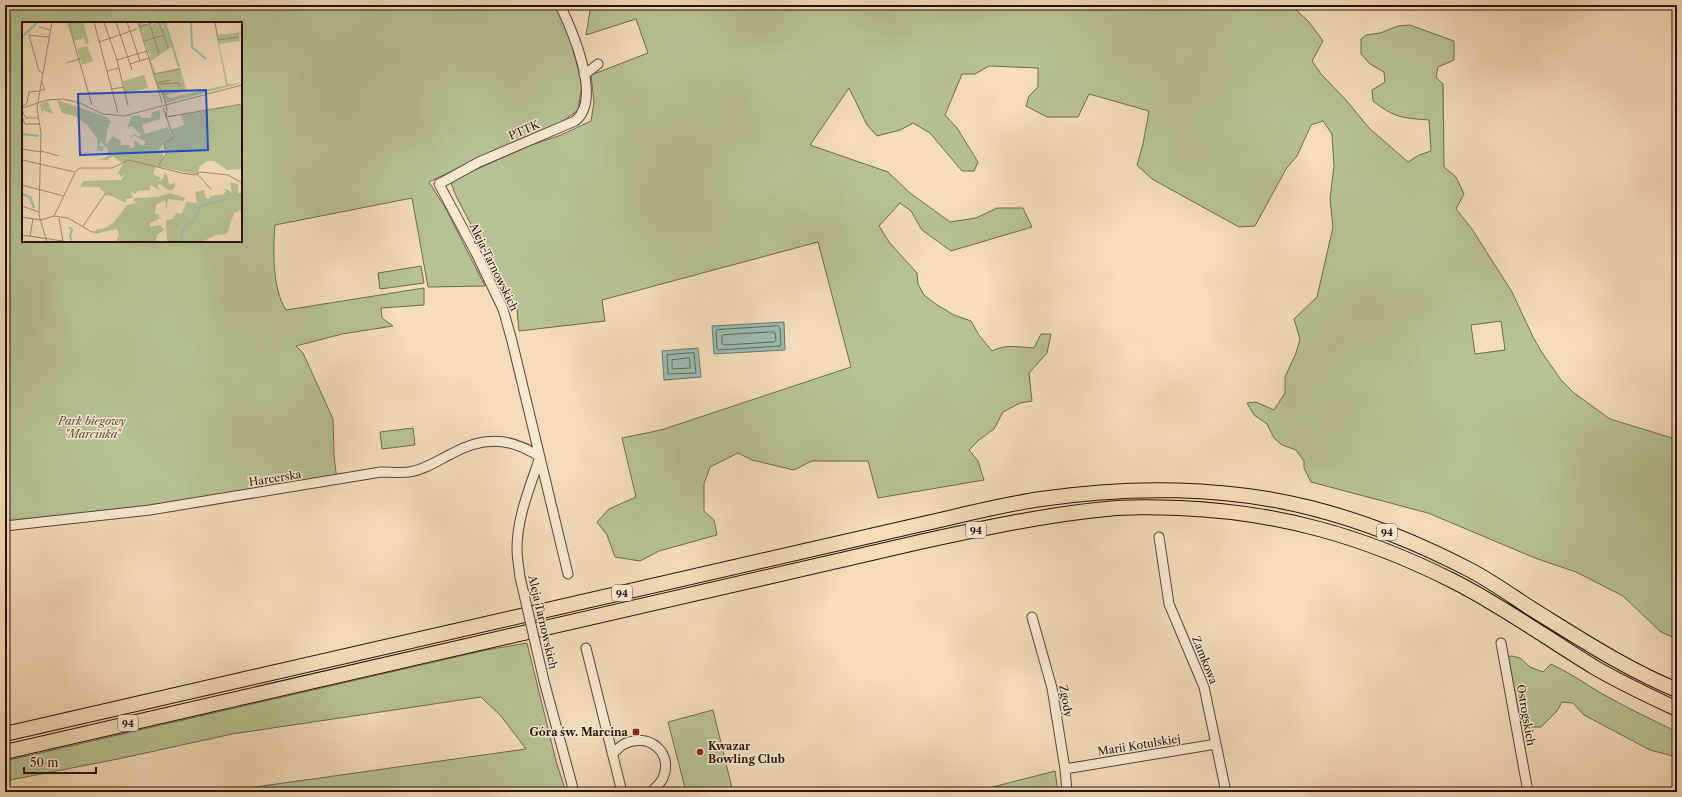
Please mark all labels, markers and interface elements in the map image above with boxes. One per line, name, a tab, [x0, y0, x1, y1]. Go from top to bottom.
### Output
inset map	[22, 22, 242, 242]
street label: PTTK	[506, 117, 542, 143]
street label: Aleja Tarnowskich	[466, 220, 521, 313]
park label: Park biegowy "Marcinka"	[57, 414, 126, 441]
street label: Harcerska	[248, 467, 302, 489]
road number: 94	[966, 522, 986, 538]
road number: 94	[1377, 524, 1397, 540]
street label: Aleja Tarnowskich	[525, 573, 561, 670]
road number: 94	[612, 585, 632, 601]
street label: Zamkowa	[1189, 634, 1221, 686]
street label: Ostrogskich	[1514, 683, 1538, 747]
street label: Zgody	[1056, 684, 1076, 719]
road number: 94	[118, 715, 138, 731]
place label: Góra św. Marcina	[530, 725, 629, 739]
marker: Góra św. Marcina	[631, 727, 641, 737]
street label: Marii Kotulskiej	[1097, 732, 1181, 758]
place label: Kwazar Bowling Club	[708, 739, 785, 766]
marker: Kwazar Bowling Club	[695, 747, 705, 757]
scale bar	[24, 749, 96, 775]
text: 50 m	[30, 755, 59, 770]

